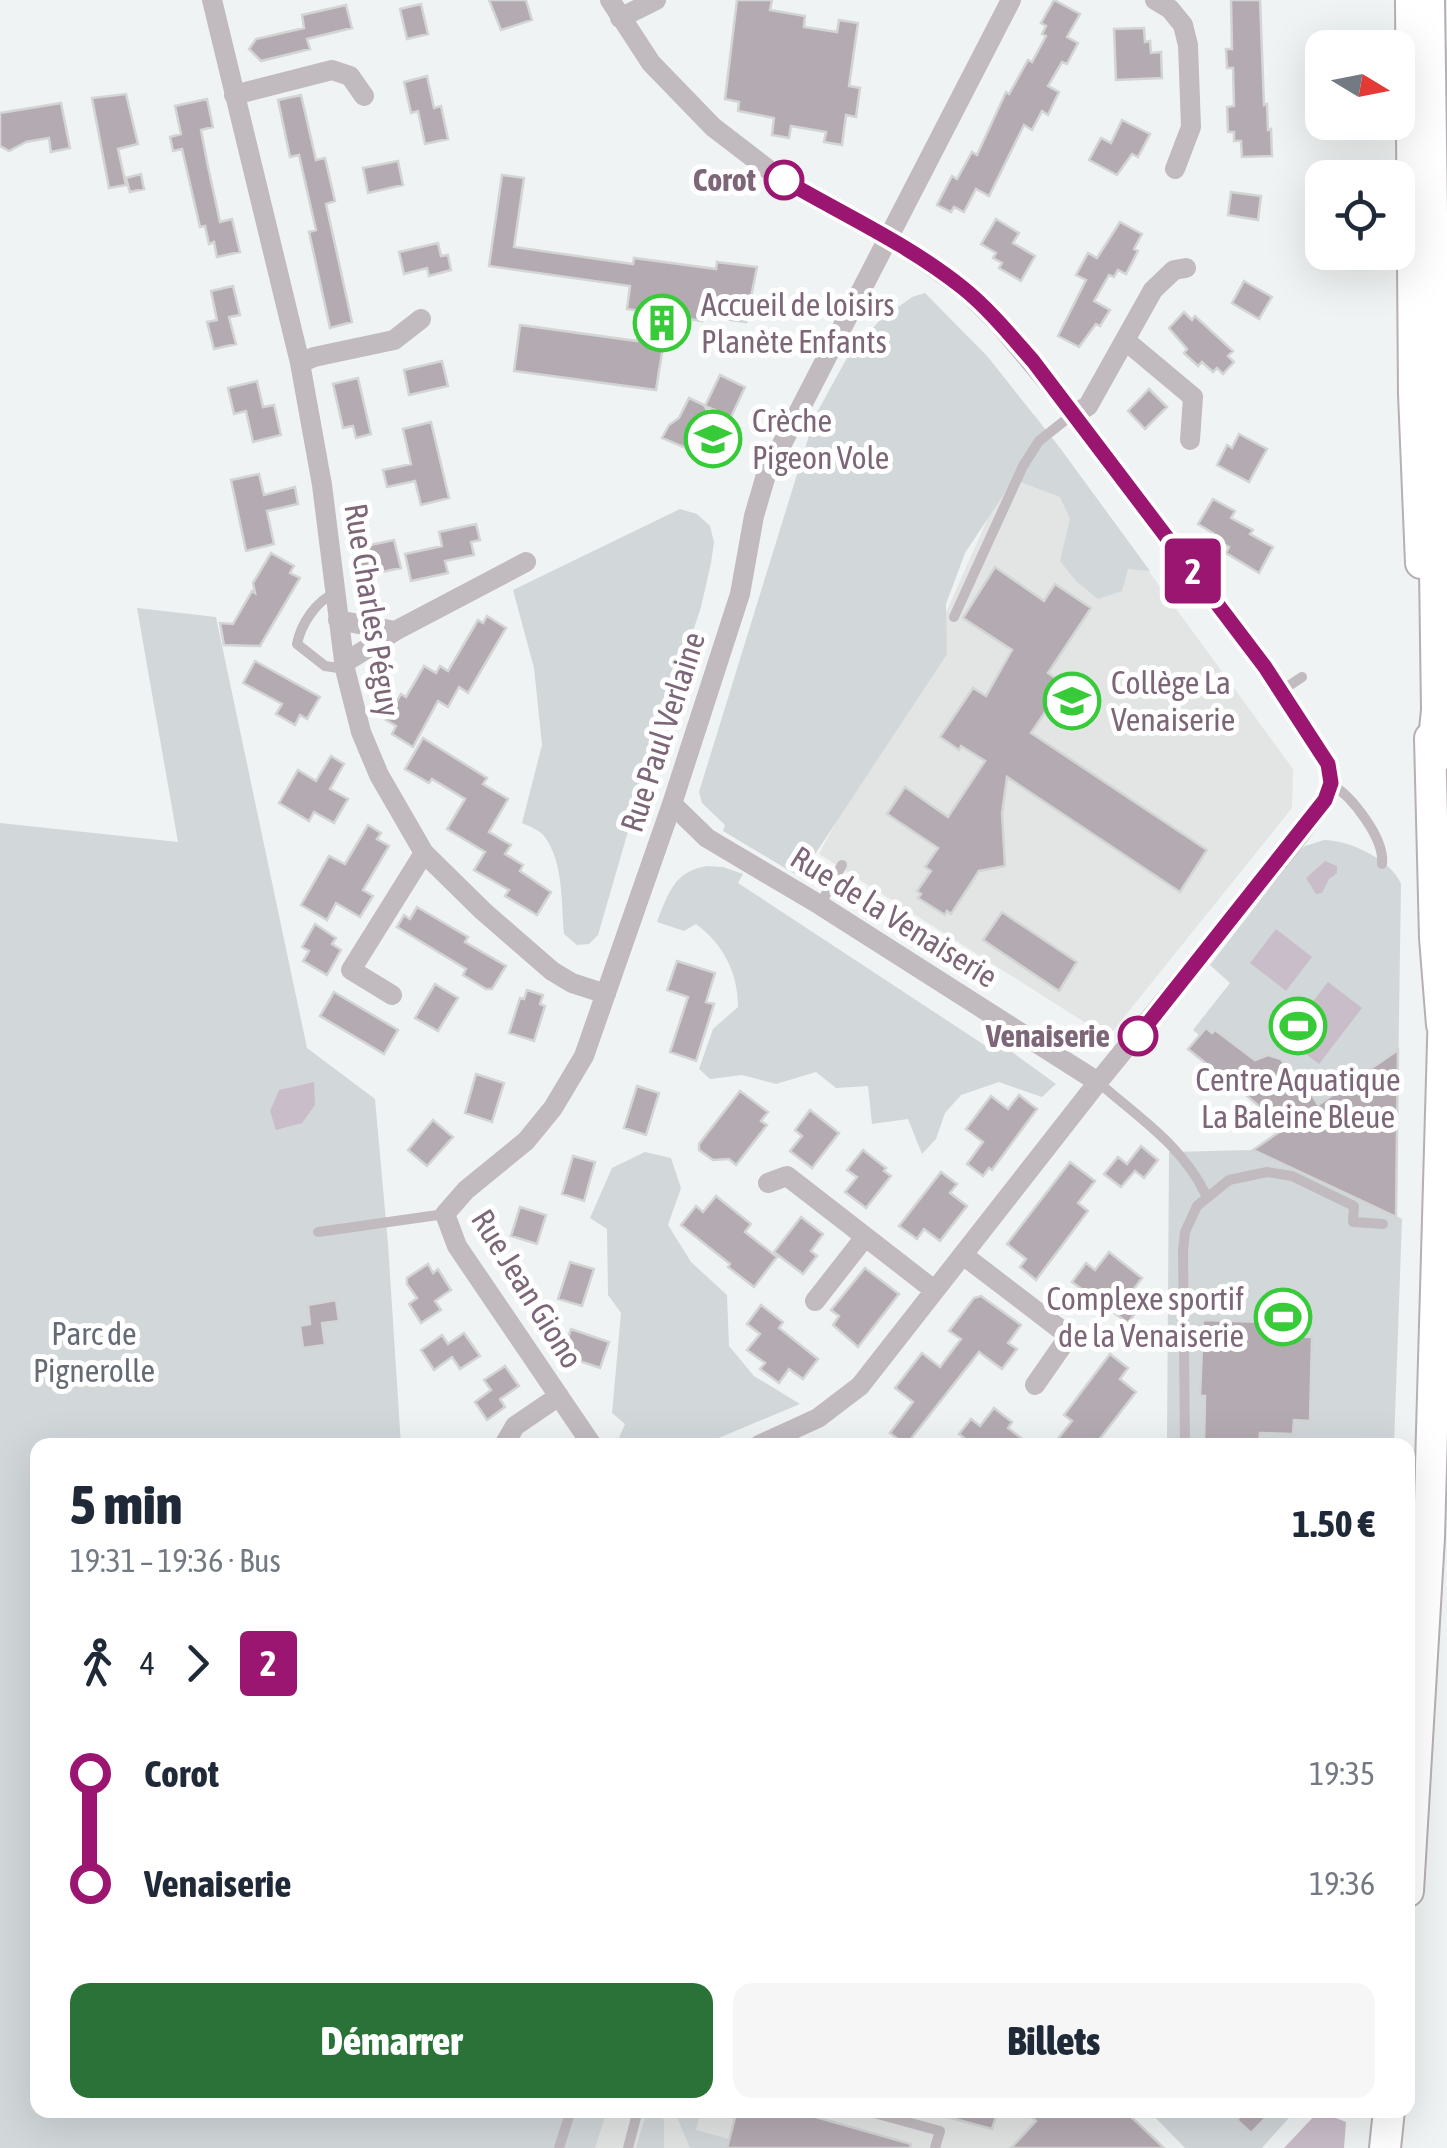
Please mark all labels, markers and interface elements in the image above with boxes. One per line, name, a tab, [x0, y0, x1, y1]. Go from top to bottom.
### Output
north arrow	[1305, 30, 1415, 140]
map controls	[1305, 30, 1415, 270]
button: locate	[1305, 160, 1415, 270]
place label: Corot	[693, 161, 757, 198]
marker: Corot	[765, 161, 803, 199]
place label: Accueil de loisirs Planète Enfants	[701, 286, 895, 360]
building icon: Accueil de loisirs Planète Enfants	[632, 293, 692, 353]
place label: Crèche Pigeon Vole	[752, 402, 889, 476]
school or university icon: Crèche Pigeon Vole	[683, 409, 743, 469]
street label: Rue Charles Péguy	[337, 501, 408, 719]
line badge: 2	[1160, 538, 1226, 604]
text: 2	[1185, 551, 1201, 591]
street label: Rue Paul Verlaine	[613, 627, 712, 837]
place label: Collège La Venaiserie	[1111, 664, 1235, 738]
school or university icon: Collège La Venaiserie	[1042, 671, 1102, 731]
street label: Rue de la Venaiserie	[784, 838, 1004, 995]
sports icon: Centre Aquatique La Baleine Bleue	[1268, 996, 1328, 1056]
place label: Venaiserie	[985, 1017, 1110, 1054]
marker: Venaiserie	[1119, 1017, 1157, 1055]
place label: Centre Aquatique La Baleine Bleue	[1196, 1061, 1400, 1135]
street label: Rue Jean Giono	[464, 1203, 591, 1375]
place label: Complexe sportif de la Venaiserie	[1046, 1280, 1244, 1354]
sports icon: Complexe sportif de la Venaiserie	[1253, 1287, 1313, 1347]
park label: Parc de Pignerolle	[33, 1315, 155, 1389]
text: 5 min	[70, 1473, 182, 1536]
text: 1.50 €	[1292, 1502, 1375, 1545]
text: 19:31 – 19:36 · Bus	[70, 1542, 281, 1579]
icon: walk	[70, 1636, 125, 1691]
icon: forward	[170, 1636, 225, 1691]
text: 2	[260, 1643, 277, 1683]
text: 4	[140, 1645, 155, 1682]
text: Corot	[144, 1752, 219, 1795]
text: 19:35	[1309, 1755, 1375, 1792]
text: Venaiserie	[144, 1862, 291, 1905]
text: 19:36	[1309, 1865, 1375, 1902]
button: Démarrer	[70, 1983, 713, 2098]
button: Billets	[733, 1983, 1375, 2098]

